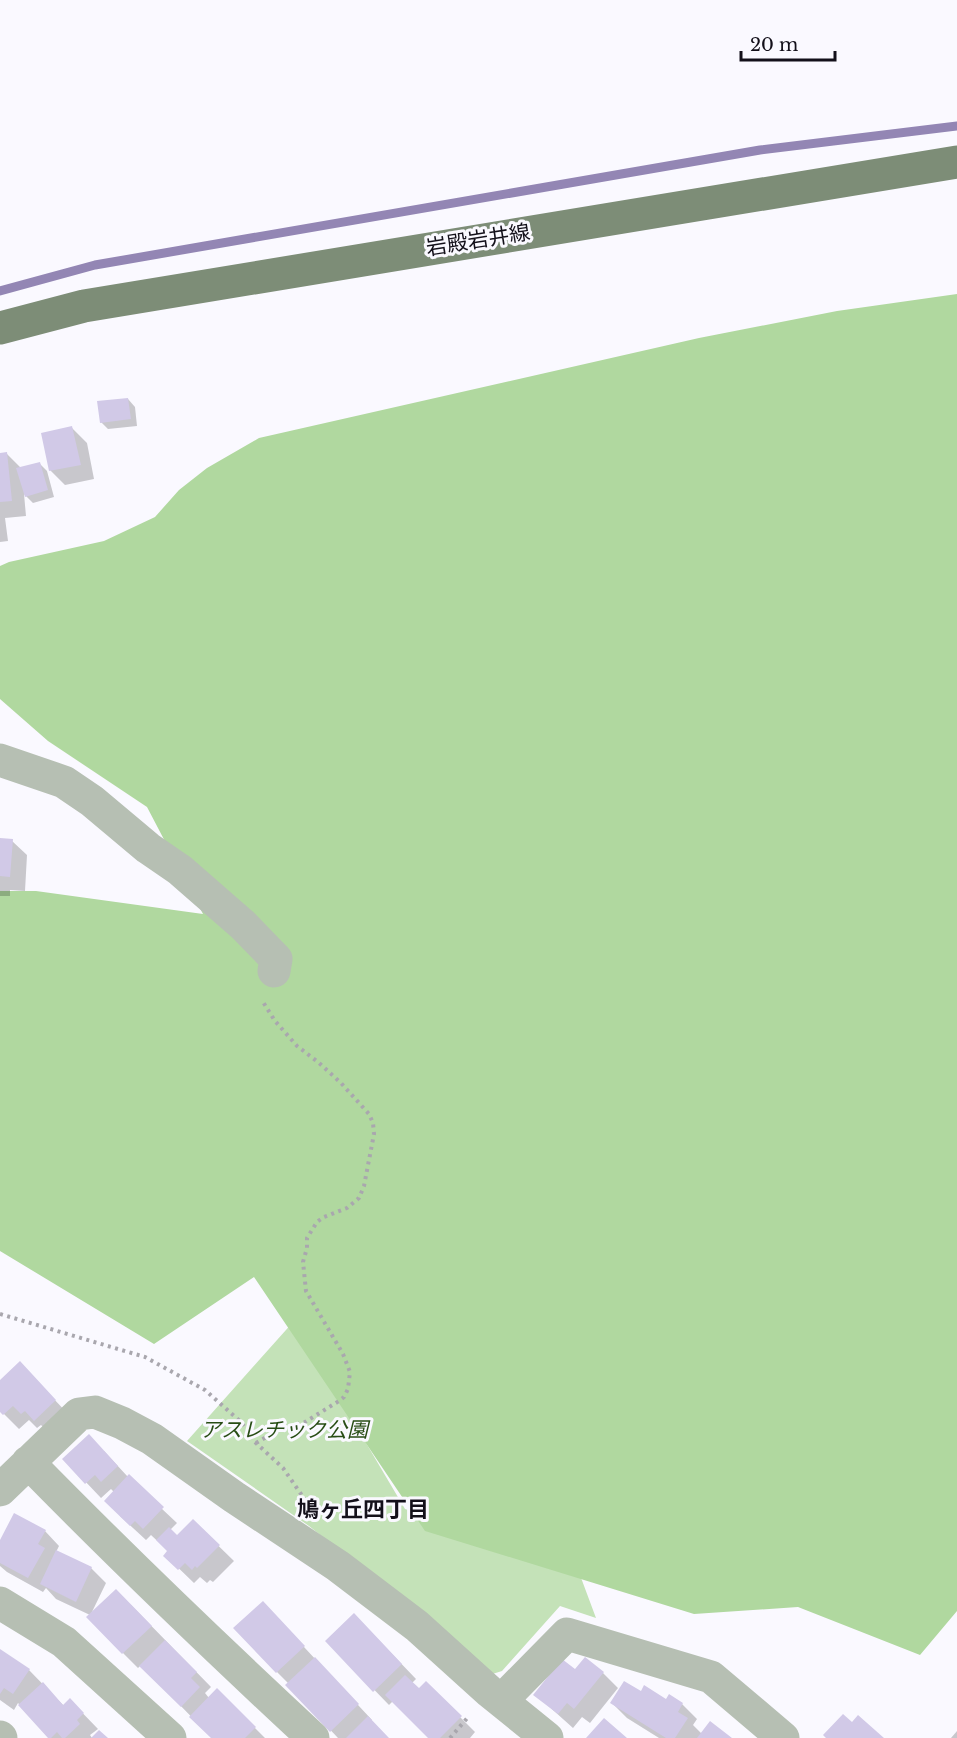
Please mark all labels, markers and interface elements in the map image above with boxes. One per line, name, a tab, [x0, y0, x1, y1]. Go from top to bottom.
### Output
scale bar	[741, 24, 836, 62]
text: 20 m	[750, 34, 798, 56]
street label: 岩殿岩井線	[424, 219, 532, 261]
park label: アスレチック公園	[200, 1417, 371, 1443]
district label: 鳩ヶ丘四丁目	[297, 1496, 429, 1523]

